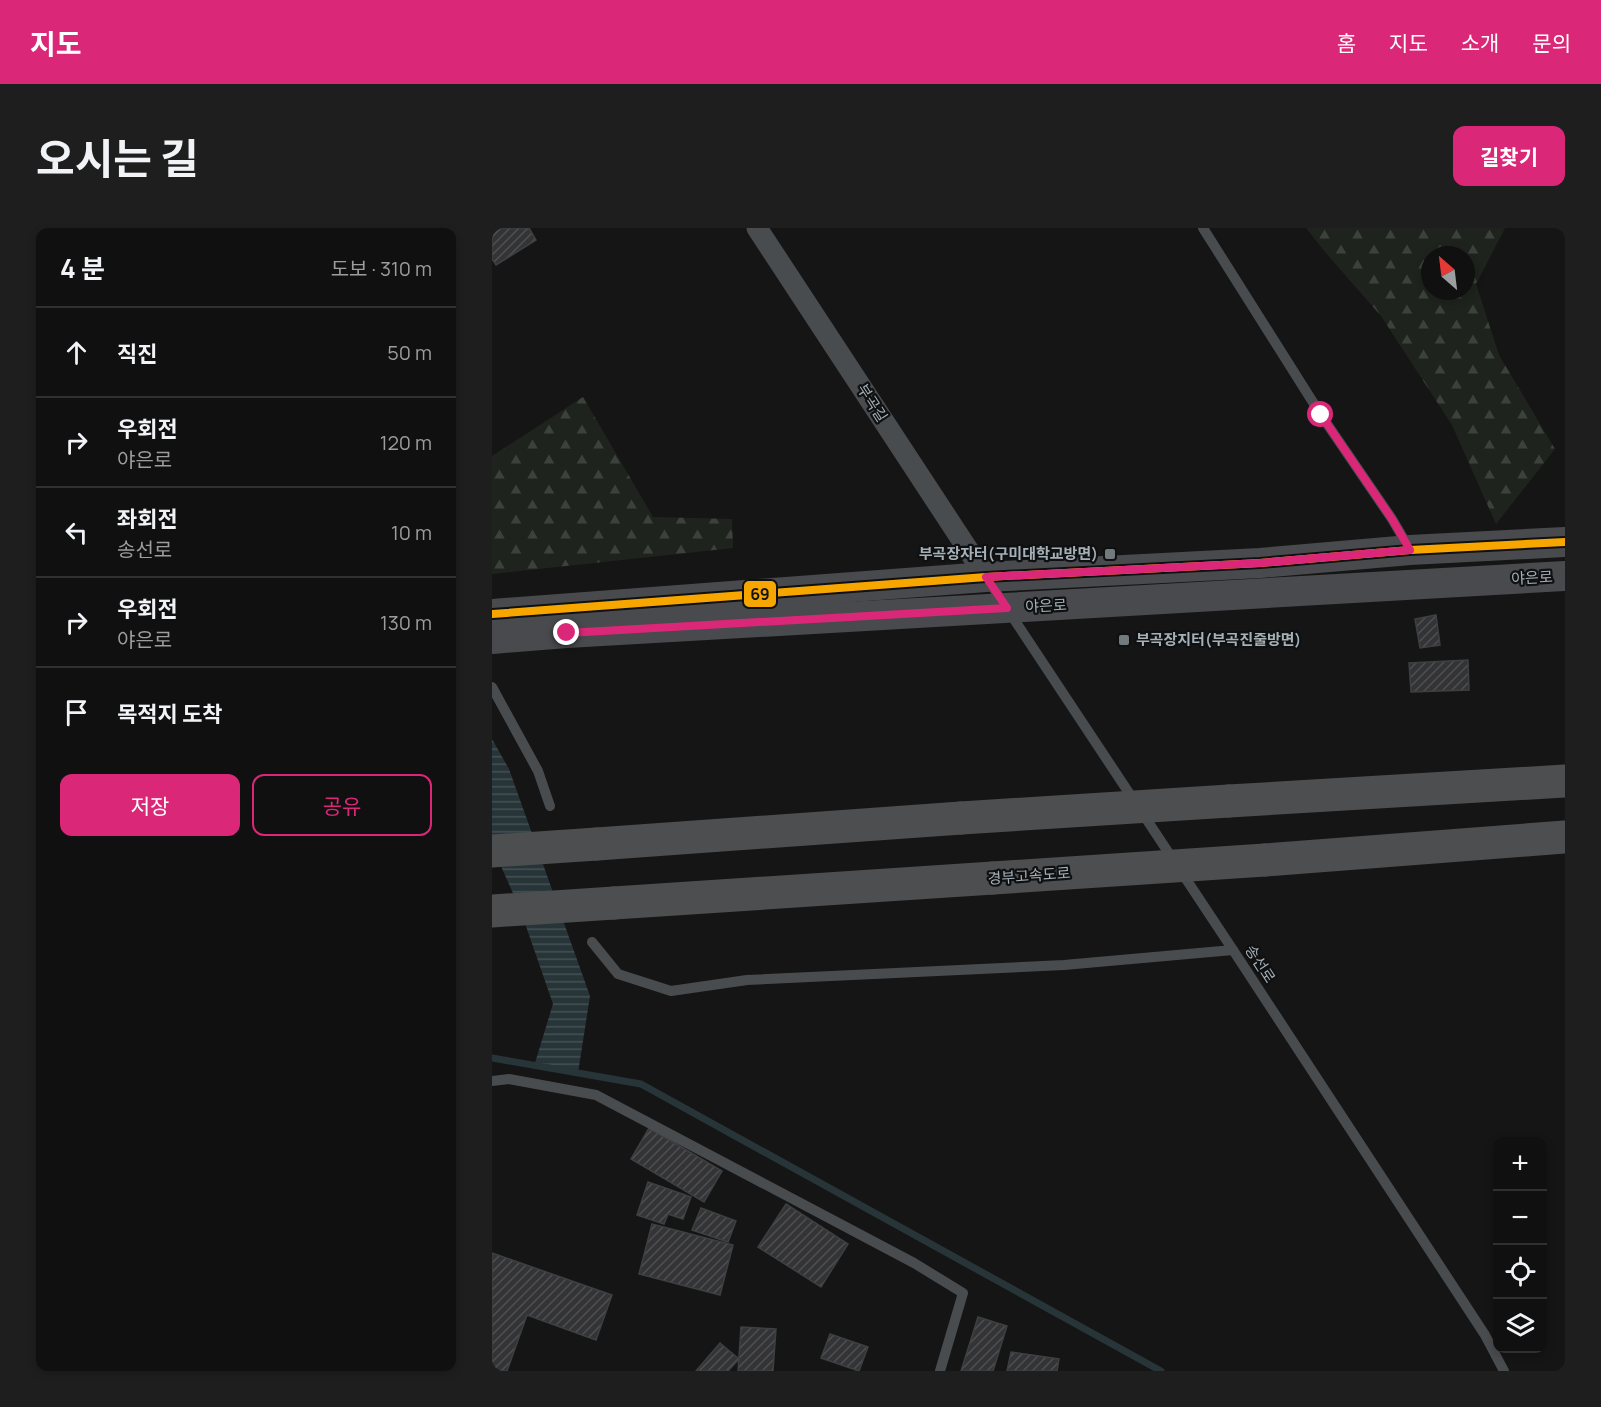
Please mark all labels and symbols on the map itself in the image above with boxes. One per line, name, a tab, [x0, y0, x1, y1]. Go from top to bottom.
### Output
north arrow	[1421, 246, 1475, 300]
street label: 부곡길	[852, 380, 893, 426]
route start	[1307, 401, 1333, 427]
place label: 부곡장자터(구미대학교방면)	[919, 543, 1098, 564]
marker: 부곡장자터(구미대학교방면)	[1103, 547, 1117, 561]
street label: 야은로	[1511, 566, 1553, 589]
line badge: 69	[743, 580, 777, 608]
text: 69	[750, 583, 770, 605]
street label: 야은로	[1025, 594, 1067, 617]
route end	[553, 619, 579, 645]
place label: 부곡장지터(부곡진줄방면)	[1136, 629, 1301, 650]
marker: 부곡장지터(부곡진줄방면)	[1117, 633, 1131, 647]
street label: 경부고속도로	[987, 862, 1071, 889]
street label: 송선로	[1240, 941, 1281, 987]

